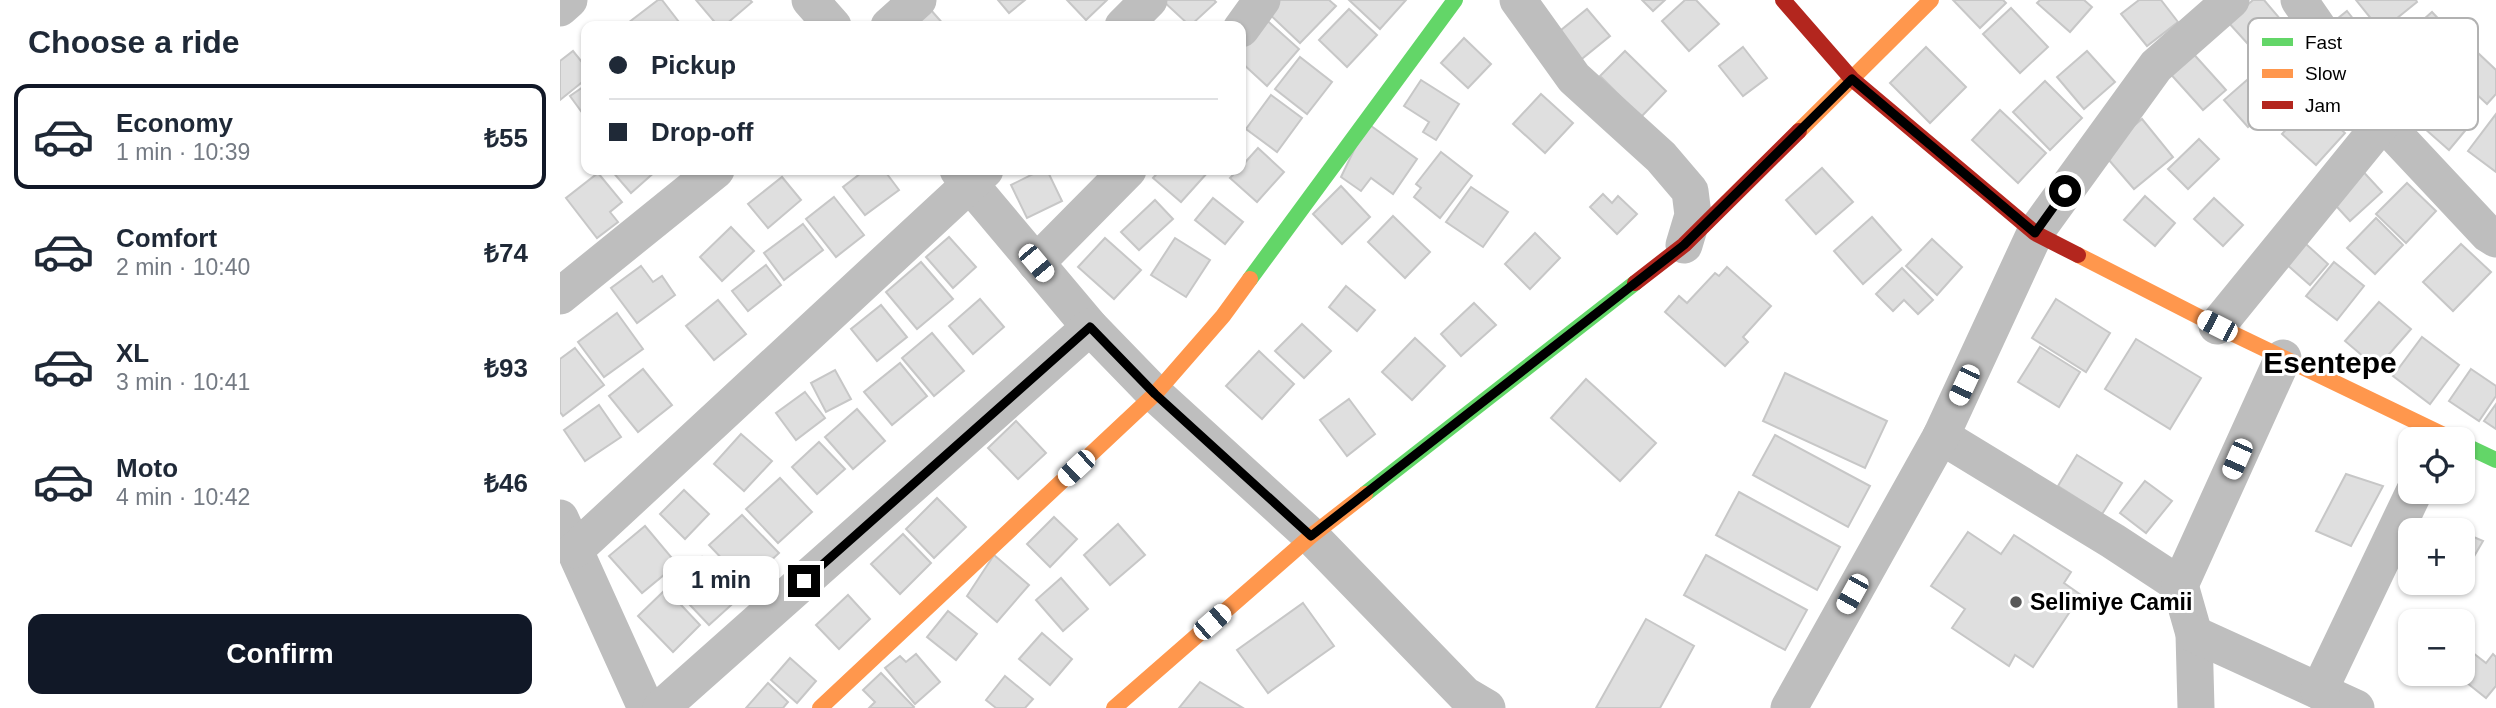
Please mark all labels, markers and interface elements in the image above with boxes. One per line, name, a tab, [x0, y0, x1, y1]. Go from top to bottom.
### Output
legend	[2248, 18, 2478, 130]
text: Choose a ride	[28, 24, 240, 60]
text: Fast	[2305, 32, 2343, 53]
text: Pickup	[651, 50, 736, 80]
text: Slow	[2305, 63, 2346, 84]
text: Jam	[2305, 95, 2341, 116]
icon: car	[32, 105, 95, 168]
text: Economy	[116, 108, 233, 138]
text: Drop-off	[651, 117, 754, 147]
text: ₺55	[484, 123, 528, 153]
text: 1 min · 10:39	[116, 139, 250, 165]
route start	[2049, 175, 2081, 207]
icon: car	[32, 220, 95, 283]
text: Comfort	[116, 223, 217, 253]
text: ₺74	[484, 238, 528, 268]
car	[1015, 240, 1058, 286]
text: 2 min · 10:40	[116, 254, 250, 280]
car	[2194, 307, 2241, 345]
icon: car	[32, 335, 95, 398]
text: XL	[116, 338, 149, 368]
district label: Esentepe	[2263, 346, 2397, 379]
text: ₺93	[484, 353, 528, 383]
car	[1946, 362, 1983, 408]
text: 3 min · 10:41	[116, 369, 250, 395]
map controls	[2398, 427, 2475, 686]
button: locate	[2398, 427, 2475, 504]
car	[2219, 436, 2256, 482]
car	[1054, 446, 1099, 490]
icon: car	[32, 450, 95, 513]
text: Moto	[116, 453, 178, 483]
text: ₺46	[484, 468, 528, 498]
text: 4 min · 10:42	[116, 484, 250, 510]
button: +	[2398, 518, 2475, 595]
callout: 1 min	[664, 556, 779, 606]
route end	[788, 565, 820, 597]
text: 1 min	[691, 567, 751, 593]
car	[1833, 571, 1872, 617]
place label: Selimiye Camii	[2030, 589, 2192, 615]
marker: Selimiye Camii	[2008, 594, 2024, 610]
car	[1190, 600, 1235, 644]
button: −	[2398, 609, 2475, 686]
button: Confirm	[28, 614, 532, 694]

